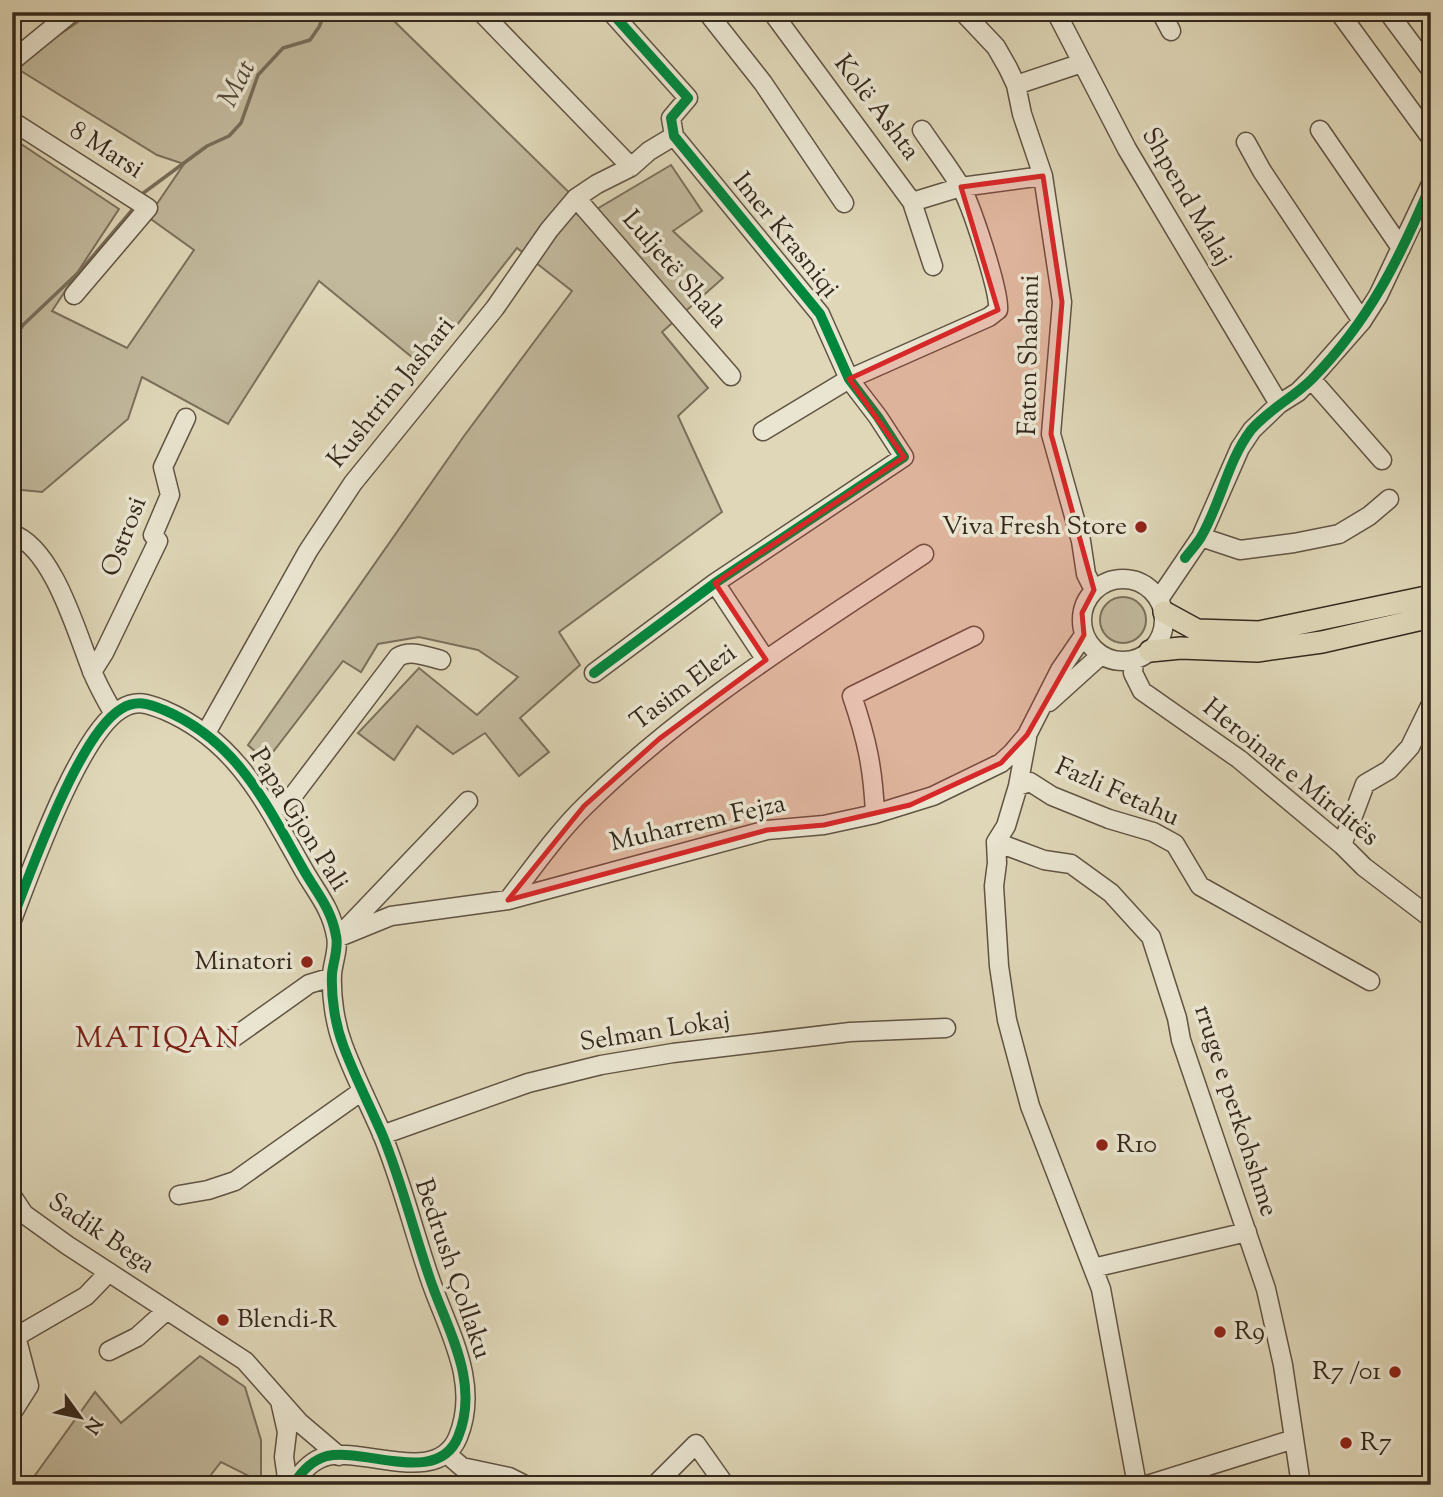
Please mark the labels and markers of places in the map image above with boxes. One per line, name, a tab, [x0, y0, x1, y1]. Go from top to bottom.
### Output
place label: Viva Fresh Store	[942, 509, 1127, 546]
marker: Viva Fresh Store	[1133, 519, 1149, 535]
place label: Minatori	[194, 944, 293, 981]
marker: Minatori	[299, 954, 315, 970]
place label: R10	[1116, 1127, 1157, 1164]
marker: R10	[1094, 1137, 1110, 1153]
place label: Blendi-R	[237, 1302, 337, 1339]
marker: Blendi-R	[215, 1312, 231, 1328]
place label: R9	[1234, 1314, 1265, 1351]
marker: R9	[1212, 1324, 1228, 1340]
place label: R7 /01	[1312, 1354, 1381, 1391]
marker: R7 /01	[1387, 1364, 1403, 1380]
place label: R7	[1360, 1425, 1392, 1462]
marker: R7	[1338, 1435, 1354, 1451]

